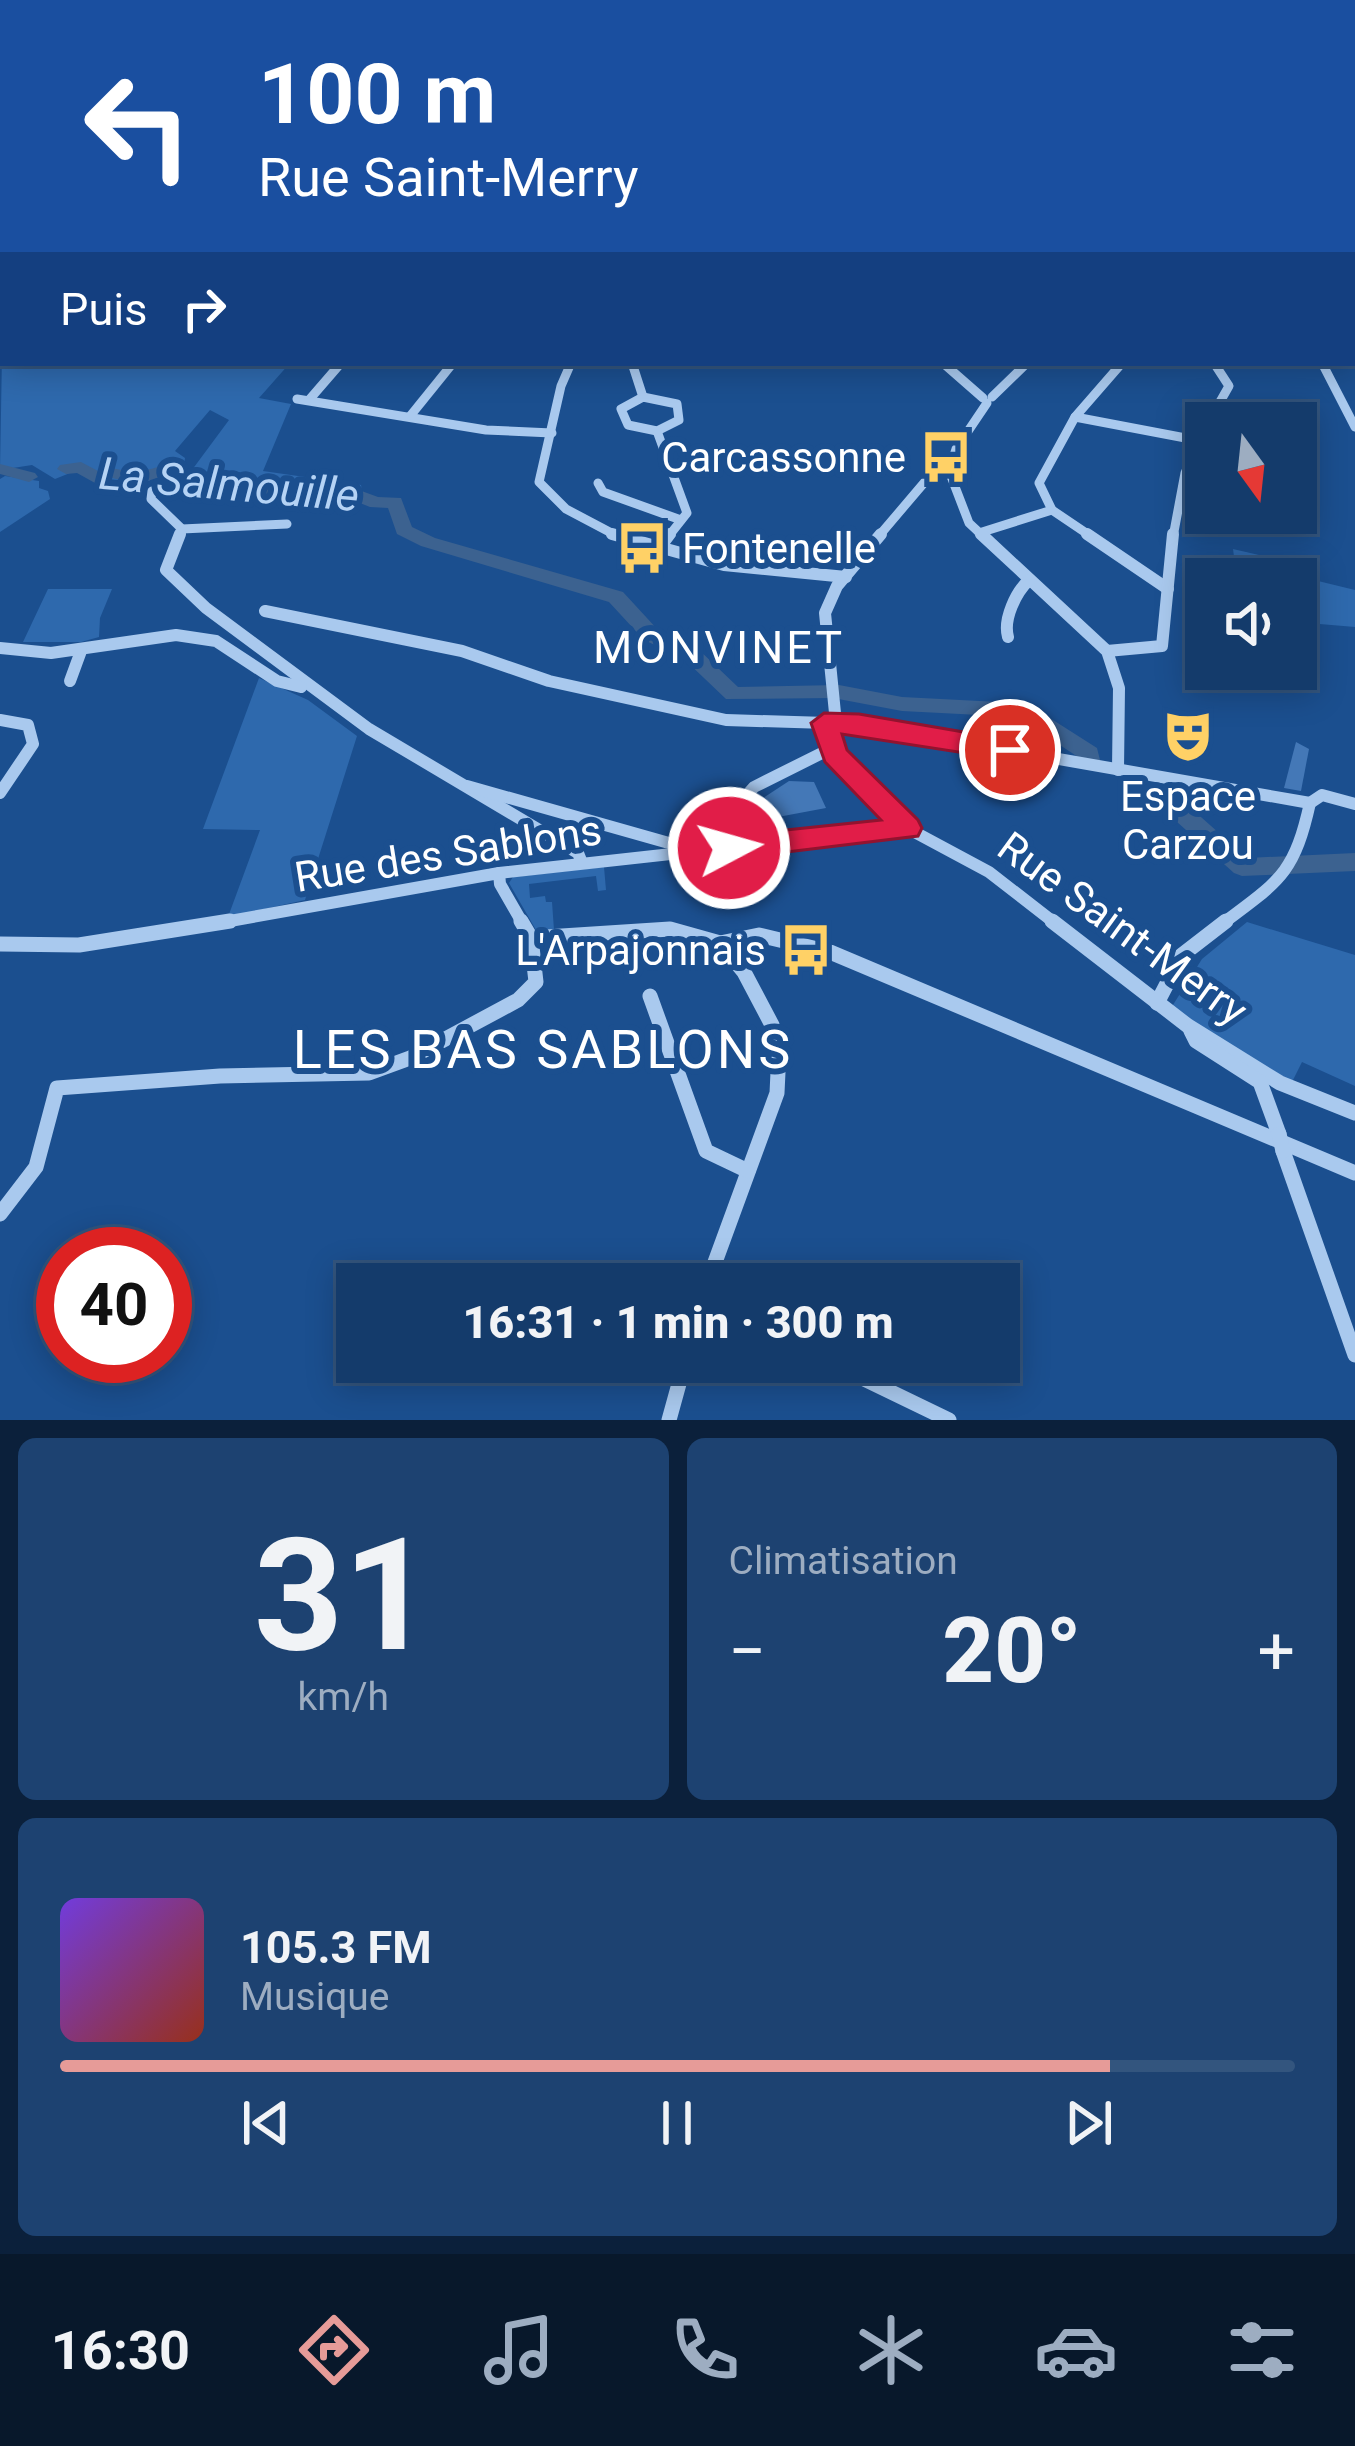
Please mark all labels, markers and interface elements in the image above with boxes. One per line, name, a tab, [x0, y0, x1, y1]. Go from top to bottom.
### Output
text: 100 m	[258, 45, 496, 144]
icon: left	[60, 48, 216, 204]
text: Rue Saint-Merry	[258, 146, 638, 209]
icon: right	[171, 276, 237, 342]
text: Puis	[60, 283, 147, 336]
north arrow	[1185, 402, 1317, 534]
map controls	[1185, 402, 1317, 690]
bus stop icon: Carcassonne	[917, 428, 975, 486]
place label: Carcassonne	[661, 433, 906, 482]
water label: La Salmouille	[97, 447, 361, 522]
bus stop icon: Fontenelle	[613, 519, 671, 577]
place label: Fontenelle	[682, 524, 876, 573]
button: sound	[1185, 558, 1317, 690]
district label: MONVINET	[593, 621, 845, 674]
pin	[959, 699, 1061, 801]
theatre icon: Espace Carzou	[1159, 707, 1217, 765]
icon: arrive	[977, 717, 1043, 783]
place label: Espace Carzou	[1120, 772, 1256, 869]
position arrow	[666, 785, 792, 911]
street label: Rue des Sablons	[291, 805, 605, 902]
street label: Rue Saint-Merry	[989, 822, 1257, 1035]
bus stop icon: L'Arpajonnais	[777, 921, 835, 979]
place label: L'Arpajonnais	[515, 926, 766, 975]
district label: LES BAS SABLONS	[293, 1018, 793, 1081]
speed limit sign: 40	[36, 1227, 192, 1383]
text: 16:31 · 1 min · 300 m	[462, 1296, 894, 1349]
text: 31	[254, 1504, 433, 1687]
text: Climatisation	[729, 1538, 958, 1584]
text: 20°	[942, 1599, 1082, 1704]
text: −	[729, 1613, 766, 1690]
text: +	[1258, 1613, 1295, 1690]
text: km/h	[297, 1674, 389, 1720]
text: 105.3 FM	[240, 1921, 432, 1974]
text: Musique	[240, 1974, 390, 2020]
icon: previous	[233, 2090, 299, 2156]
icon: pause	[644, 2090, 710, 2156]
icon: next	[1056, 2090, 1122, 2156]
icon: directions	[292, 2308, 376, 2392]
icon: music	[477, 2308, 561, 2392]
icon: phone	[663, 2308, 747, 2392]
icon: climate	[849, 2308, 933, 2392]
icon: car	[1034, 2308, 1118, 2392]
icon: filters	[1220, 2308, 1304, 2392]
text: 16:30	[51, 2319, 190, 2382]

